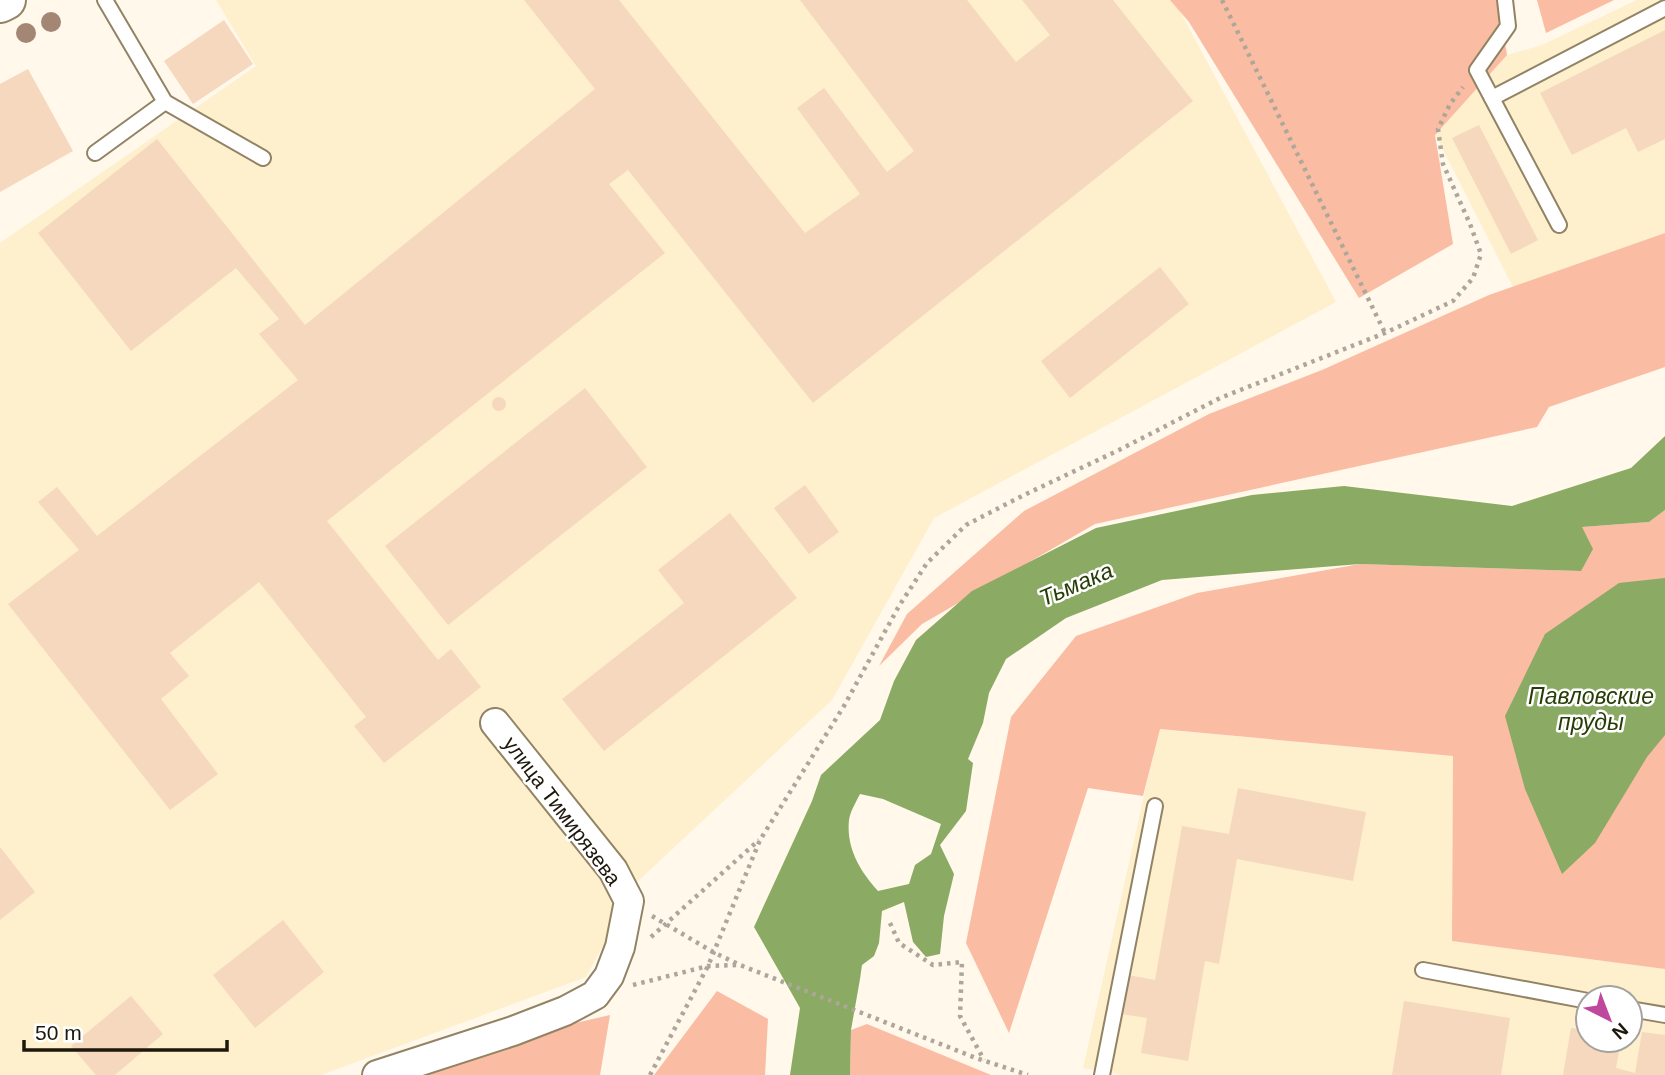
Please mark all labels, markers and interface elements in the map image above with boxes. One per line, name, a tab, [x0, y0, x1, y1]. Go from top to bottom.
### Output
water label: Тьмака	[1035, 557, 1117, 611]
water label: Павловские пруды	[1528, 683, 1654, 735]
street label: улица Тимирязева	[499, 732, 626, 890]
north arrow	[1574, 984, 1644, 1054]
scale bar	[24, 1009, 228, 1052]
text: N	[1608, 1019, 1632, 1044]
text: 50 m	[35, 1021, 82, 1044]

